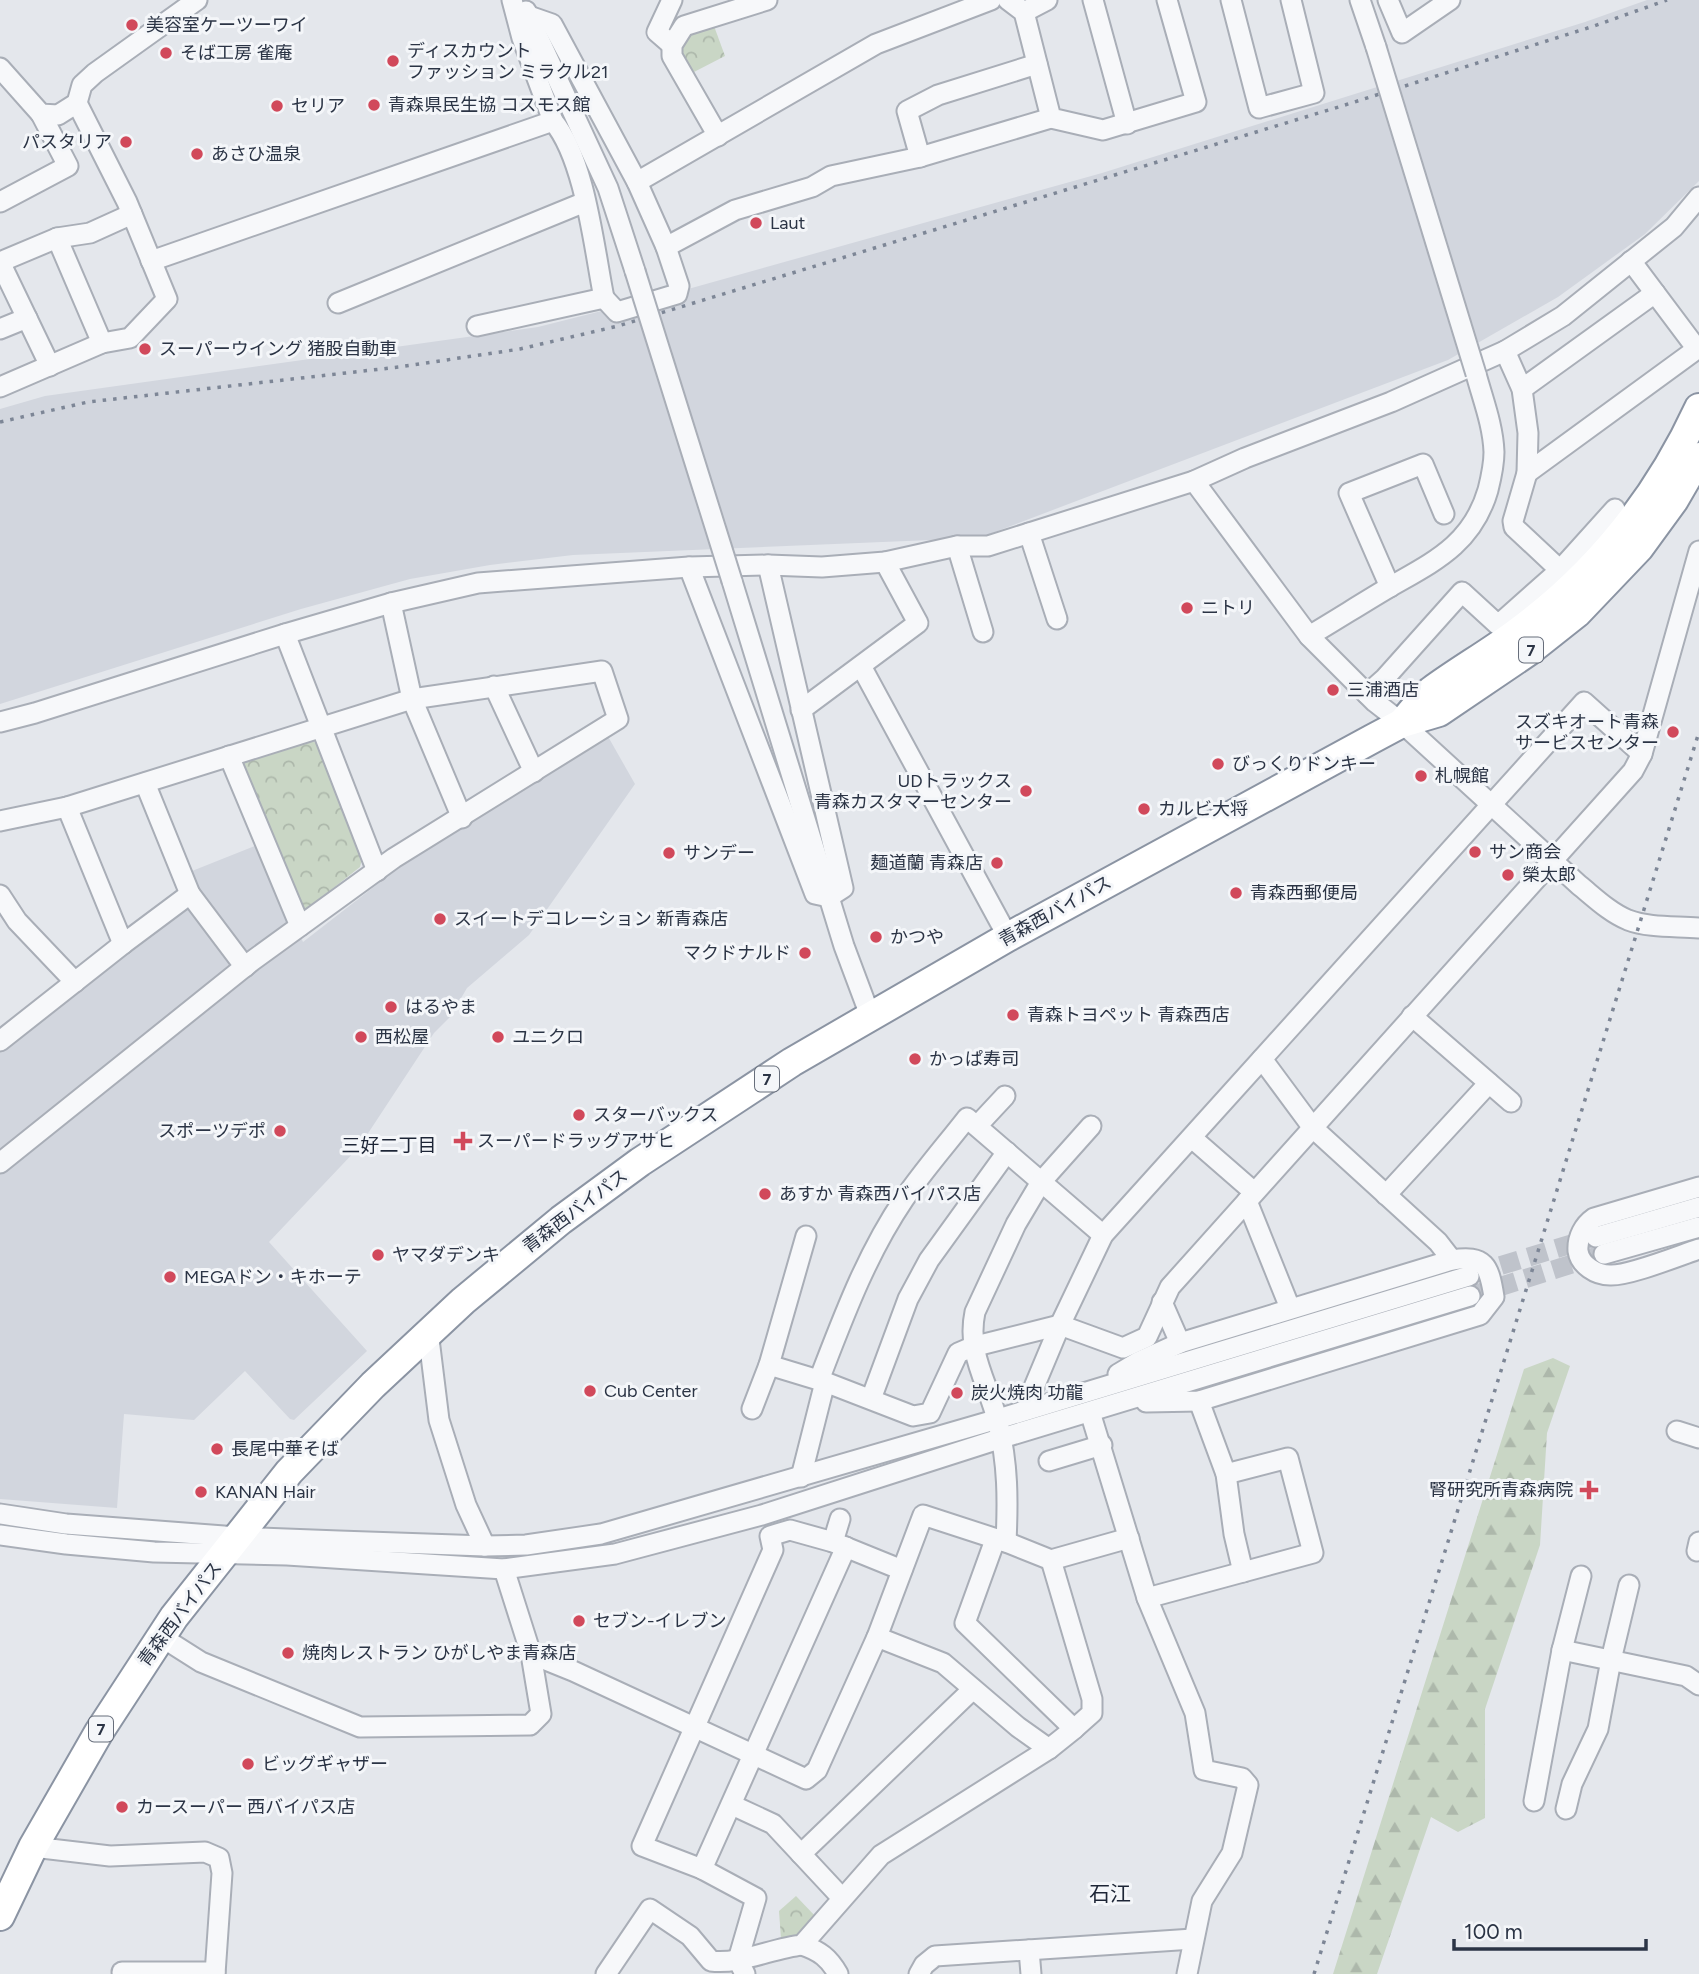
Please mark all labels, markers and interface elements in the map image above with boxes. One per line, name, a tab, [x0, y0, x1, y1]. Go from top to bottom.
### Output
place label: 美容室ケーツーワイ	[146, 14, 308, 36]
marker: 美容室ケーツーワイ	[124, 17, 140, 33]
place label: ディスカウント ファッション ミラクル21	[407, 40, 608, 83]
place label: そば工房 雀庵	[180, 42, 292, 64]
marker: そば工房 雀庵	[158, 45, 174, 61]
marker: ディスカウント ファッション ミラクル21	[385, 53, 401, 69]
place label: 青森県民生協 コスモス館	[388, 94, 590, 116]
place label: セリア	[291, 95, 345, 117]
marker: 青森県民生協 コスモス館	[366, 97, 382, 113]
marker: セリア	[269, 98, 285, 114]
place label: パスタリア	[22, 131, 112, 153]
marker: パスタリア	[118, 134, 134, 150]
place label: あさひ温泉	[211, 143, 301, 165]
marker: あさひ温泉	[189, 146, 205, 162]
place label: Laut	[770, 212, 806, 234]
marker: Laut	[748, 215, 764, 231]
place label: スーパーウイング 猪股自動車	[159, 338, 397, 360]
marker: スーパーウイング 猪股自動車	[137, 341, 153, 357]
place label: ニトリ	[1201, 597, 1255, 619]
marker: ニトリ	[1179, 600, 1195, 616]
road number: 7	[1519, 638, 1543, 663]
place label: 三浦酒店	[1347, 679, 1419, 701]
marker: 三浦酒店	[1325, 682, 1341, 698]
place label: スズキオート青森 サービスセンター	[1515, 711, 1659, 754]
marker: スズキオート青森 サービスセンター	[1665, 724, 1681, 740]
place label: びっくりドンキー	[1232, 753, 1376, 775]
marker: びっくりドンキー	[1210, 756, 1226, 772]
place label: 札幌館	[1435, 765, 1489, 787]
marker: 札幌館	[1413, 768, 1429, 784]
place label: UDトラックス 青森カスタマーセンター	[814, 770, 1012, 813]
marker: UDトラックス 青森カスタマーセンター	[1018, 783, 1034, 799]
place label: カルビ大将	[1158, 798, 1248, 820]
marker: カルビ大将	[1136, 801, 1152, 817]
place label: サン商会	[1489, 841, 1561, 863]
place label: サンデー	[683, 842, 755, 864]
marker: サン商会	[1467, 844, 1483, 860]
marker: サンデー	[661, 845, 677, 861]
place label: 麺道蘭 青森店	[871, 852, 983, 874]
marker: 麺道蘭 青森店	[989, 855, 1005, 871]
place label: 榮太郎	[1522, 864, 1576, 886]
marker: 榮太郎	[1500, 867, 1516, 883]
street label: 青森西バイパス	[995, 871, 1115, 951]
place label: 青森西郵便局	[1250, 882, 1358, 904]
marker: 青森西郵便局	[1228, 885, 1244, 901]
place label: スイートデコレーション 新青森店	[454, 908, 728, 930]
marker: スイートデコレーション 新青森店	[432, 911, 448, 927]
place label: かつや	[890, 926, 944, 948]
marker: かつや	[868, 929, 884, 945]
place label: マクドナルド	[683, 942, 791, 964]
marker: マクドナルド	[797, 945, 813, 961]
place label: はるやま	[405, 996, 477, 1018]
marker: はるやま	[383, 999, 399, 1015]
place label: 青森トヨペット 青森西店	[1027, 1004, 1229, 1026]
marker: 青森トヨペット 青森西店	[1005, 1007, 1021, 1023]
place label: 西松屋	[375, 1026, 429, 1048]
place label: ユニクロ	[512, 1026, 584, 1048]
marker: 西松屋	[353, 1029, 369, 1045]
marker: ユニクロ	[490, 1029, 506, 1045]
place label: かっぱ寿司	[929, 1048, 1019, 1070]
marker: かっぱ寿司	[907, 1051, 923, 1067]
road number: 7	[755, 1066, 779, 1092]
place label: スターバックス	[593, 1104, 718, 1126]
marker: スターバックス	[571, 1107, 587, 1123]
place label: スポーツデポ	[158, 1120, 266, 1142]
marker: スポーツデポ	[272, 1123, 288, 1139]
place label: スーパードラッグアサヒ	[477, 1130, 675, 1152]
marker: スーパードラッグアサヒ	[455, 1133, 471, 1149]
district label: 三好二丁目	[341, 1134, 437, 1157]
street label: 青森西バイパス	[518, 1164, 632, 1258]
place label: あすか 青森西バイパス店	[779, 1183, 981, 1205]
marker: あすか 青森西バイパス店	[757, 1186, 773, 1202]
place label: ヤマダデンキ	[392, 1244, 500, 1266]
marker: ヤマダデンキ	[370, 1247, 386, 1263]
place label: MEGAドン・キホーテ	[184, 1266, 362, 1288]
marker: MEGAドン・キホーテ	[162, 1269, 178, 1285]
place label: Cub Center	[604, 1380, 698, 1402]
place label: 炭火焼肉 功龍	[971, 1382, 1083, 1404]
marker: Cub Center	[582, 1383, 598, 1399]
marker: 炭火焼肉 功龍	[949, 1385, 965, 1401]
place label: 長尾中華そば	[231, 1438, 339, 1460]
marker: 長尾中華そば	[209, 1441, 225, 1457]
place label: 腎研究所青森病院	[1429, 1479, 1573, 1501]
marker: 腎研究所青森病院	[1579, 1480, 1599, 1500]
place label: KANAN Hair	[215, 1481, 316, 1503]
marker: KANAN Hair	[193, 1484, 209, 1500]
street label: 青森西バイパス	[133, 1557, 227, 1671]
place label: セブン-イレブン	[593, 1610, 727, 1632]
marker: セブン-イレブン	[571, 1613, 587, 1629]
place label: 焼肉レストラン ひがしやま青森店	[302, 1642, 576, 1664]
marker: 焼肉レストラン ひがしやま青森店	[280, 1645, 296, 1661]
road number: 7	[89, 1716, 113, 1742]
place label: ビッグギャザー	[262, 1753, 388, 1775]
marker: ビッグギャザー	[240, 1756, 256, 1772]
place label: カースーパー 西バイパス店	[136, 1796, 355, 1818]
marker: カースーパー 西バイパス店	[114, 1799, 130, 1815]
district label: 石江	[1089, 1881, 1131, 1906]
scale bar	[1454, 1908, 1646, 1952]
text: 100 m	[1464, 1919, 1523, 1944]

